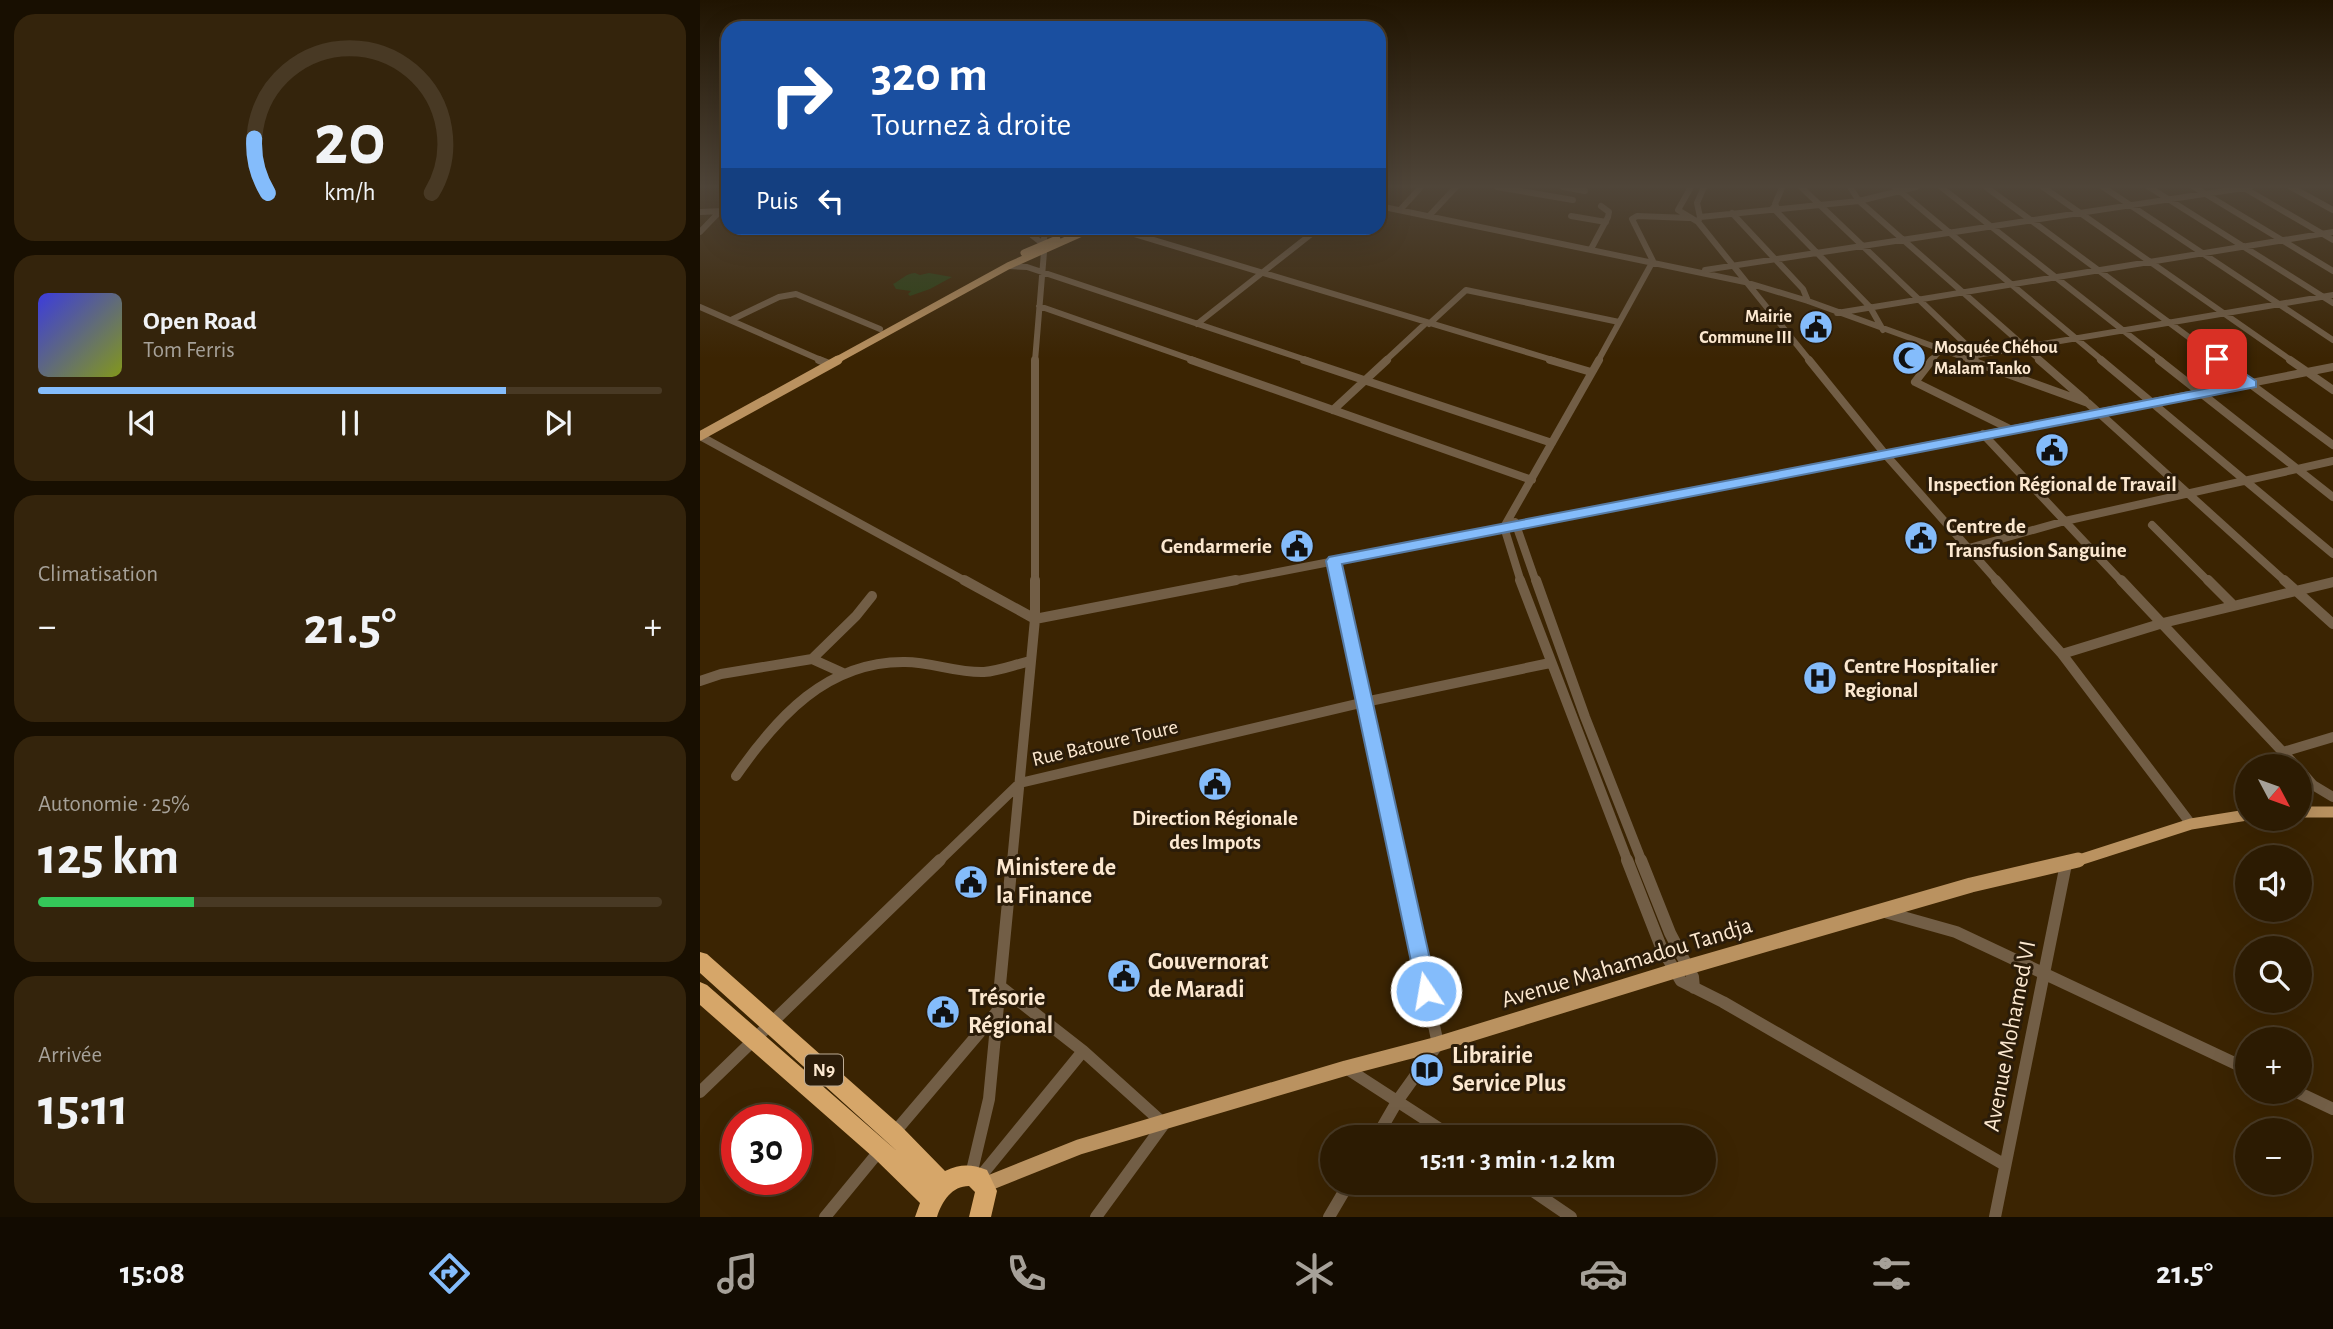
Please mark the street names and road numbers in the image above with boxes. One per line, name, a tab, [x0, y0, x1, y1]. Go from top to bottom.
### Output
street label: Rue Batoure Toure	[1030, 716, 1180, 770]
street label: Avenue Mahamadou Tandja	[1499, 913, 1755, 1013]
street label: Avenue Mohamed VI	[1980, 938, 2040, 1134]
road number: N9	[805, 1054, 843, 1086]

